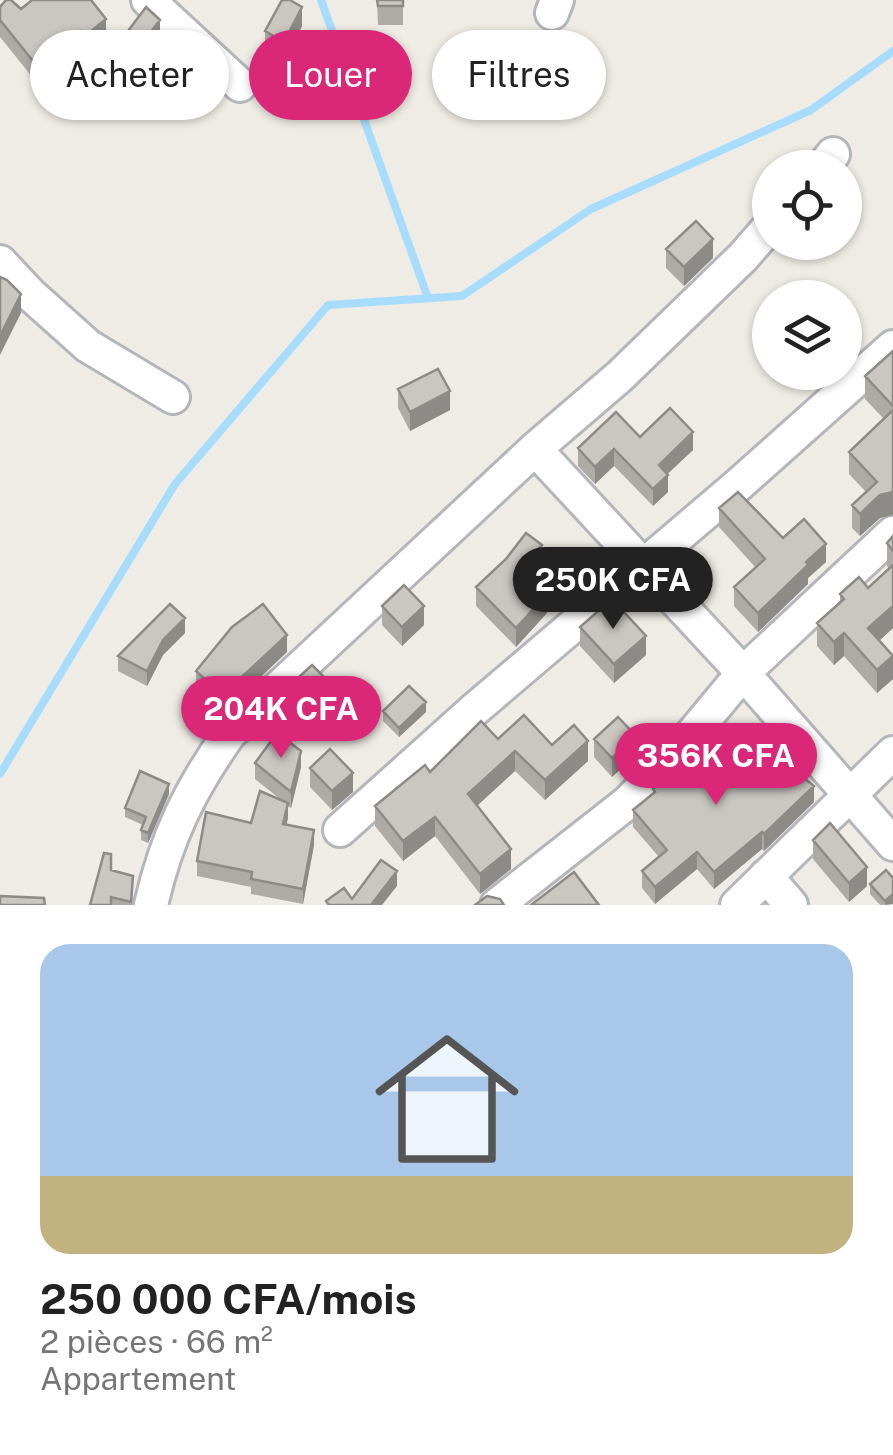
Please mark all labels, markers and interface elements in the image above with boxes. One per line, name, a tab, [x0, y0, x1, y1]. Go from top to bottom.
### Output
chip: Acheter	[30, 30, 229, 120]
chip: Louer	[249, 30, 412, 120]
chip: Filtres	[432, 30, 606, 120]
map controls	[752, 150, 862, 390]
button: locate	[752, 150, 862, 260]
button: layers	[752, 280, 862, 390]
pin: 250K CFA	[510, 547, 716, 632]
text: 250K CFA	[535, 561, 691, 598]
pin: 204K CFA	[178, 676, 384, 761]
text: 204K CFA	[203, 690, 359, 727]
pin: 356K CFA	[613, 723, 819, 808]
text: 356K CFA	[637, 737, 795, 774]
icon: home	[357, 1009, 537, 1189]
text: 250 000 CFA/mois	[40, 1274, 417, 1323]
text: 2 pièces · 66 m²	[40, 1323, 273, 1360]
text: Appartement	[40, 1360, 237, 1397]

